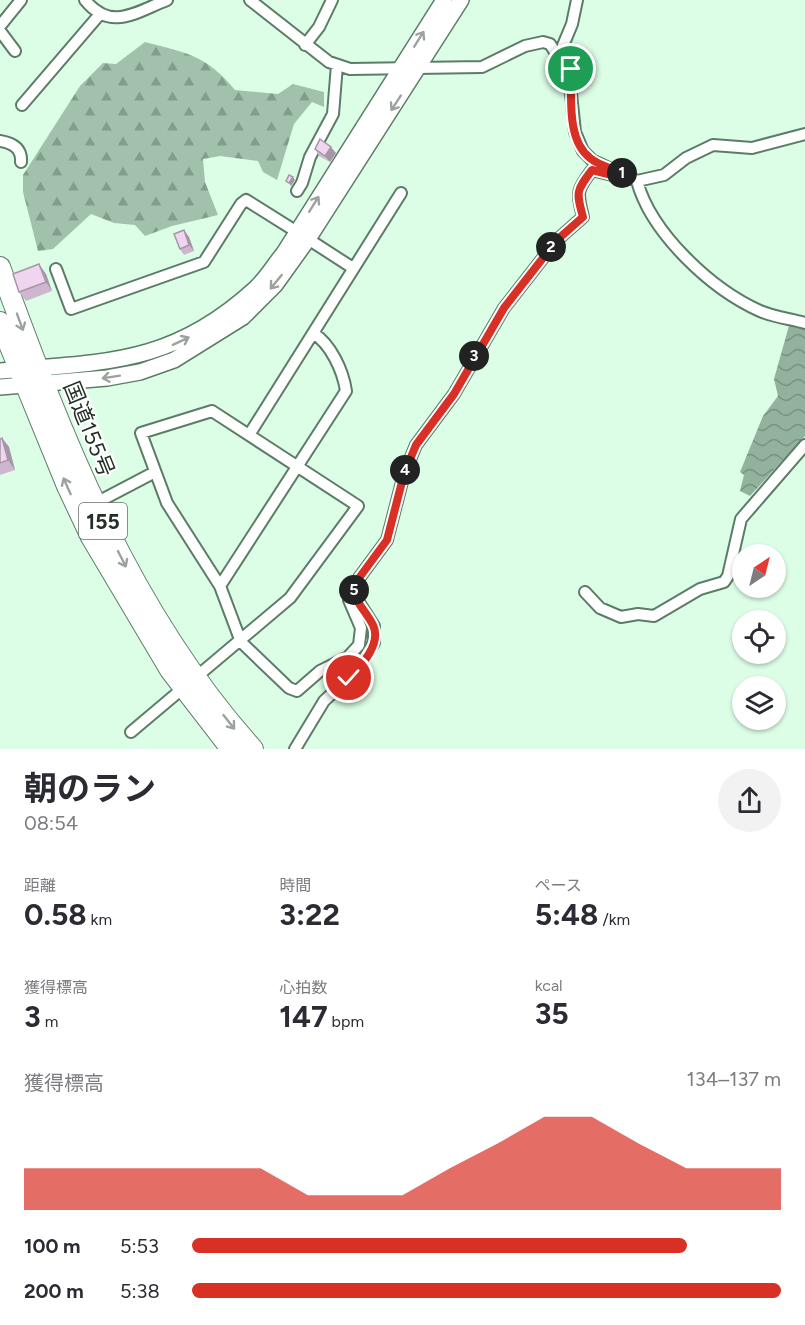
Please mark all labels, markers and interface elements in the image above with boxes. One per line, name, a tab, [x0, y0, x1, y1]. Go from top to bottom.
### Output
one-way arrow	[413, 32, 425, 48]
pin	[545, 43, 596, 94]
icon: arrive	[554, 52, 587, 85]
one-way arrow	[390, 94, 402, 111]
pin: 1	[607, 158, 637, 188]
text: 1	[619, 163, 625, 182]
one-way arrow	[309, 196, 321, 213]
pin: 2	[536, 232, 566, 262]
text: 2	[546, 237, 556, 256]
one-way arrow	[270, 274, 283, 290]
one-way arrow	[16, 312, 27, 331]
one-way arrow	[171, 335, 189, 346]
pin: 3	[459, 341, 489, 371]
text: 3	[470, 346, 478, 365]
one-way arrow	[102, 372, 121, 383]
street label: 国道155号	[58, 377, 120, 481]
pin: 4	[390, 455, 420, 485]
text: 4	[400, 460, 410, 479]
one-way arrow	[61, 478, 73, 496]
road number: 155	[79, 503, 127, 539]
north arrow	[732, 544, 786, 598]
map controls	[732, 544, 786, 730]
one-way arrow	[116, 550, 128, 567]
pin: 5	[339, 575, 369, 605]
text: 5	[349, 580, 359, 599]
button: locate	[732, 610, 786, 664]
pin	[323, 652, 374, 703]
icon: check	[332, 661, 365, 694]
button: layers	[732, 676, 786, 730]
one-way arrow	[222, 713, 235, 729]
text: 朝のラン	[24, 769, 156, 808]
button: share	[718, 769, 781, 832]
text: 08:54	[24, 811, 78, 835]
text: 距離	[24, 876, 56, 895]
text: 時間	[279, 876, 311, 895]
text: ペース	[535, 876, 582, 895]
text: 0.58	[24, 896, 87, 933]
text: 3:22	[279, 896, 340, 933]
text: 5:48	[535, 896, 598, 933]
text: km	[87, 910, 112, 929]
text: /km	[598, 910, 630, 929]
text: kcal	[535, 976, 563, 995]
text: 獲得標高	[24, 978, 88, 997]
text: 心拍数	[279, 978, 327, 997]
text: 35	[535, 995, 569, 1032]
text: 3	[24, 998, 41, 1035]
text: 147	[279, 998, 328, 1035]
text: m	[41, 1012, 58, 1031]
text: bpm	[328, 1012, 364, 1031]
text: 134–137 m	[687, 1067, 781, 1091]
text: 獲得標高	[24, 1071, 104, 1095]
text: 100 m	[24, 1234, 81, 1258]
text: 5:53	[120, 1234, 159, 1258]
text: 200 m	[24, 1279, 84, 1303]
text: 5:38	[120, 1279, 160, 1303]

